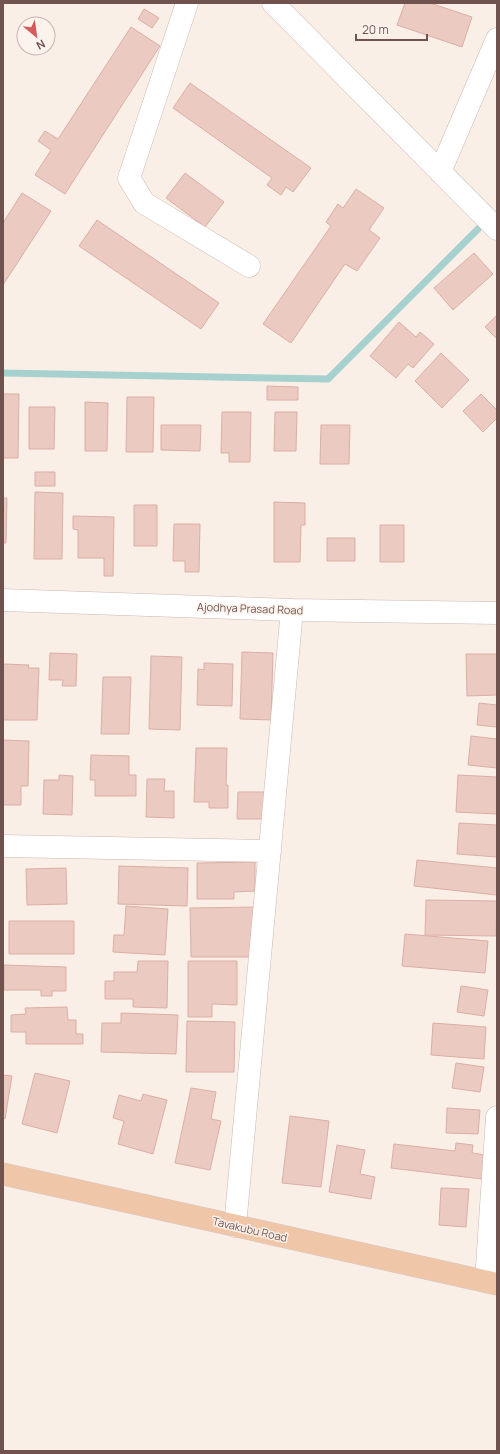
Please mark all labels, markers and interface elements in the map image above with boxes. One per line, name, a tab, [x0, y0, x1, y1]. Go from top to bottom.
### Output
north arrow	[16, 16, 56, 56]
scale bar	[356, 16, 427, 42]
text: 20 m	[362, 21, 389, 38]
text: N	[34, 37, 48, 54]
street label: Ajodhya Prasad Road	[197, 599, 303, 617]
street label: Tavakubu Road	[211, 1213, 289, 1245]

